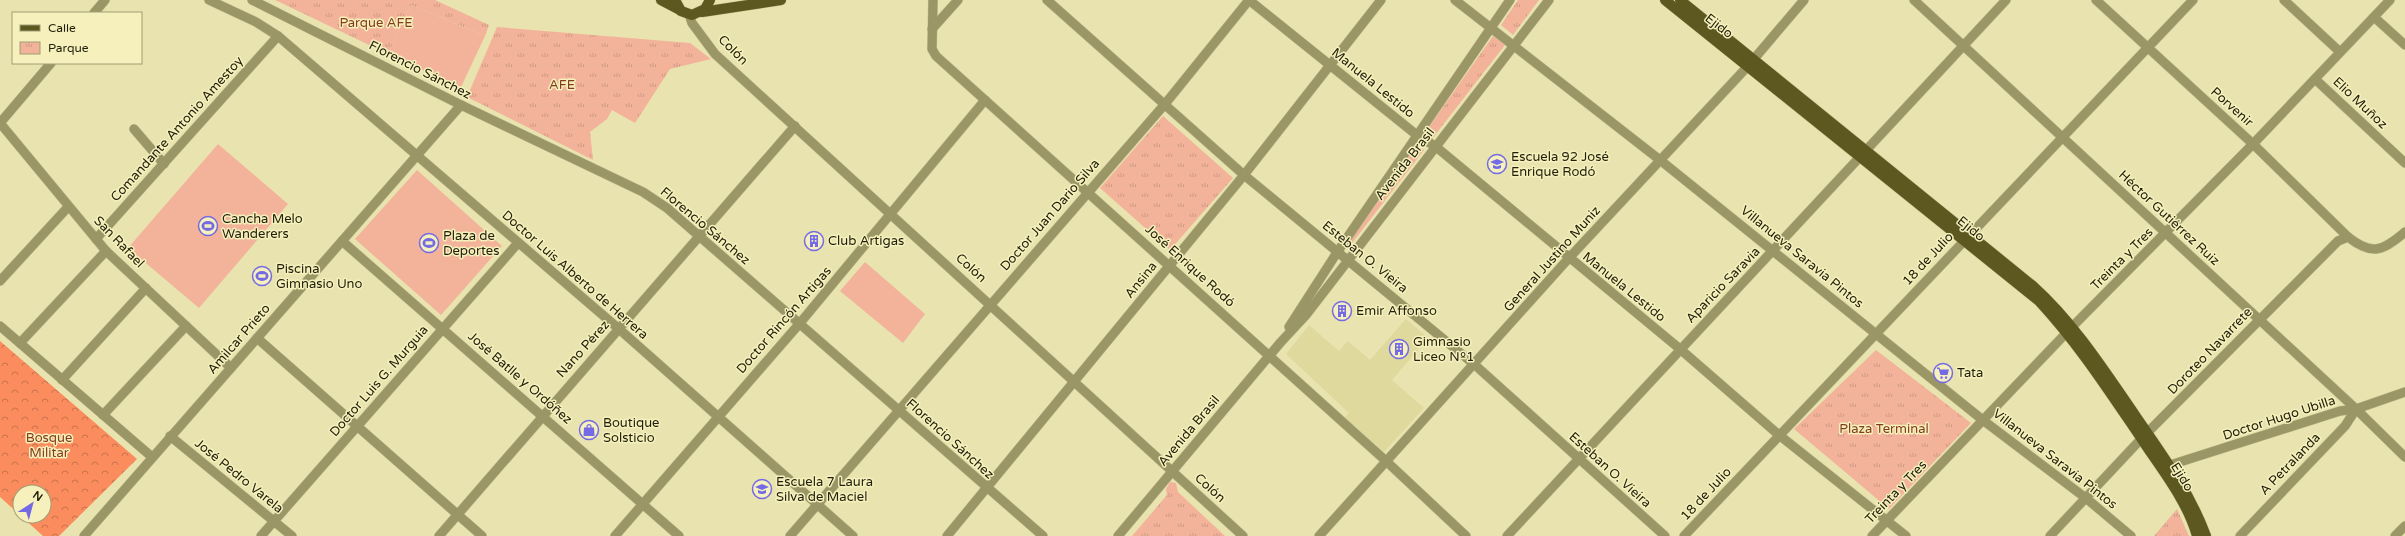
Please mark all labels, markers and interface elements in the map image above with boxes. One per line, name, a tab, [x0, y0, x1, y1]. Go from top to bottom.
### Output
street label: Ejido	[1702, 10, 1736, 42]
legend	[12, 12, 142, 64]
park label: Parque AFE	[339, 15, 413, 31]
text: Calle	[48, 21, 76, 35]
street label: Colón	[715, 32, 751, 68]
street label: Florencio Sánchez	[366, 37, 474, 103]
text: Parque	[48, 41, 89, 55]
street label: Manuela Lestido	[1328, 45, 1418, 121]
street label: Comandante Antonio Amestoy	[107, 53, 247, 205]
street label: Elio Muñoz	[2329, 74, 2391, 132]
park label: AFE	[549, 77, 575, 93]
street label: Porvenir	[2207, 84, 2257, 130]
street label: Avenida Brasil	[1372, 125, 1438, 203]
place label: Escuela 92 José Enrique Rodó	[1511, 149, 1609, 180]
school or university icon: Escuela 92 José Enrique Rodó	[1486, 153, 1508, 175]
street label: Doctor Juan Dario Silva	[997, 156, 1103, 274]
street label: Héctor Gutiérrez Ruiz	[2115, 167, 2223, 269]
street label: Florencio Sánchez	[657, 184, 753, 268]
street label: General Justino Muniz	[1500, 203, 1604, 315]
street label: Villanueva Saravia Pintos	[1737, 203, 1867, 311]
street label: Doctor Luis Alberto de Herrera	[499, 207, 651, 343]
place label: Cancha Melo Wanderers	[222, 211, 303, 242]
street label: San Rafael	[90, 213, 148, 271]
street label: Ejido	[1954, 213, 1988, 245]
sports icon: Cancha Melo Wanderers	[197, 215, 219, 237]
street label: Esteban O. Vieira	[1319, 218, 1411, 296]
street label: José Enrique Rodó	[1142, 221, 1238, 311]
street label: Treinta y Tres	[2087, 224, 2157, 294]
place label: Plaza de Deportes	[443, 228, 499, 259]
street label: 18 de Julio	[1899, 229, 1957, 289]
building icon: Club Artigas	[803, 230, 825, 252]
sports icon: Plaza de Deportes	[418, 232, 440, 254]
place label: Club Artigas	[828, 233, 904, 249]
street label: Aparicio Saravia	[1683, 244, 1763, 326]
street label: Manuela Lestido	[1579, 249, 1669, 325]
street label: Colón	[952, 250, 990, 286]
street label: Ansina	[1121, 259, 1161, 301]
place label: Piscina Gimnasio Uno	[276, 261, 363, 292]
street label: Doctor Rincón Artigas	[733, 263, 835, 377]
sports icon: Piscina Gimnasio Uno	[251, 265, 273, 287]
building icon: Emir Affonso	[1331, 300, 1353, 322]
street label: Amilcar Prieto	[204, 301, 274, 377]
place label: Emir Affonso	[1356, 303, 1437, 319]
street label: Doroteo Navarrete	[2164, 304, 2256, 398]
street label: Nano Pérez	[553, 317, 613, 381]
street label: Doctor Luis G. Murguia	[326, 322, 432, 440]
street label: José Batlle y Ordóñez	[465, 328, 575, 428]
place label: Gimnasio Liceo Nº1	[1413, 334, 1475, 365]
building icon: Gimnasio Liceo Nº1	[1388, 338, 1410, 360]
supermarket icon: Tata	[1932, 362, 1954, 384]
place label: Tata	[1957, 365, 1983, 381]
street label: Avenida Brasil	[1155, 392, 1223, 470]
street label: Doctor Hugo Ubilla	[2221, 392, 2337, 444]
street label: Florencio Sánchez	[903, 395, 997, 483]
street label: Villanueva Saravia Pintos	[1990, 405, 2120, 513]
place label: Boutique Solsticio	[603, 415, 659, 446]
shop icon: Boutique Solsticio	[578, 419, 600, 441]
park label: Plaza Terminal	[1839, 421, 1929, 437]
street label: Esteban O. Vieira	[1565, 429, 1655, 511]
park label: Bosque Militar	[26, 430, 72, 461]
street label: A Petralanda	[2256, 430, 2324, 498]
street label: José Pedro Varela	[191, 435, 287, 517]
street label: Treinta y Tres	[1862, 457, 1930, 527]
street label: Ejido	[2167, 460, 2197, 494]
street label: 18 de Julio	[1677, 464, 1735, 524]
street label: Colón	[1191, 470, 1229, 506]
place label: Escuela 7 Laura Silva de Maciel	[776, 474, 873, 505]
school or university icon: Escuela 7 Laura Silva de Maciel	[751, 478, 773, 500]
north arrow	[12, 484, 52, 524]
text: N	[30, 488, 45, 504]

